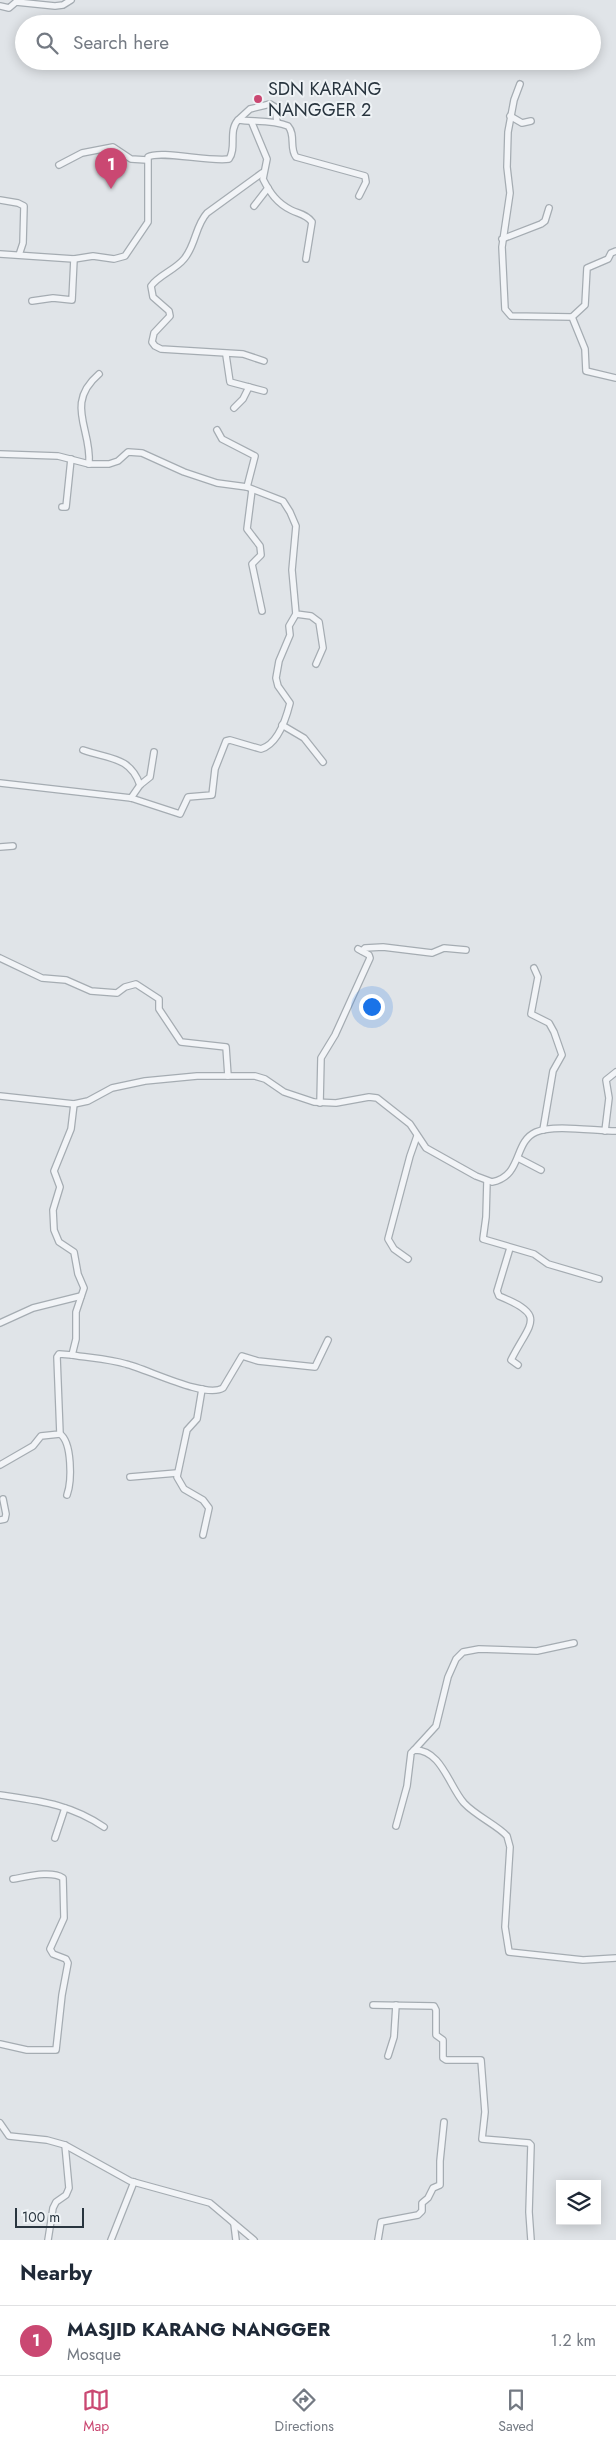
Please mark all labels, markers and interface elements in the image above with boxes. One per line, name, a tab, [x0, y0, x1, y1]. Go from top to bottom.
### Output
search box	[15, 15, 601, 70]
icon: search	[33, 29, 61, 57]
text: Search here	[73, 29, 169, 56]
place label: SDN KARANG NANGGER 2	[268, 76, 381, 123]
marker: SDN KARANG NANGGER 2	[252, 93, 264, 105]
pin: 1	[95, 148, 127, 189]
your location	[359, 994, 385, 1020]
map controls	[556, 2180, 601, 2225]
button: layers	[556, 2180, 601, 2225]
scale bar	[15, 2205, 84, 2228]
text: 100 m	[22, 2207, 60, 2227]
text: Nearby	[20, 2258, 92, 2288]
text: MASJID KARANG NANGGER	[67, 2316, 330, 2343]
text: 1	[32, 2329, 40, 2352]
text: 1.2 km	[551, 2329, 596, 2352]
text: Mosque	[67, 2343, 121, 2366]
tab: Map	[82, 2386, 110, 2436]
tab: Directions	[275, 2386, 334, 2436]
tab: Saved	[498, 2386, 534, 2436]

